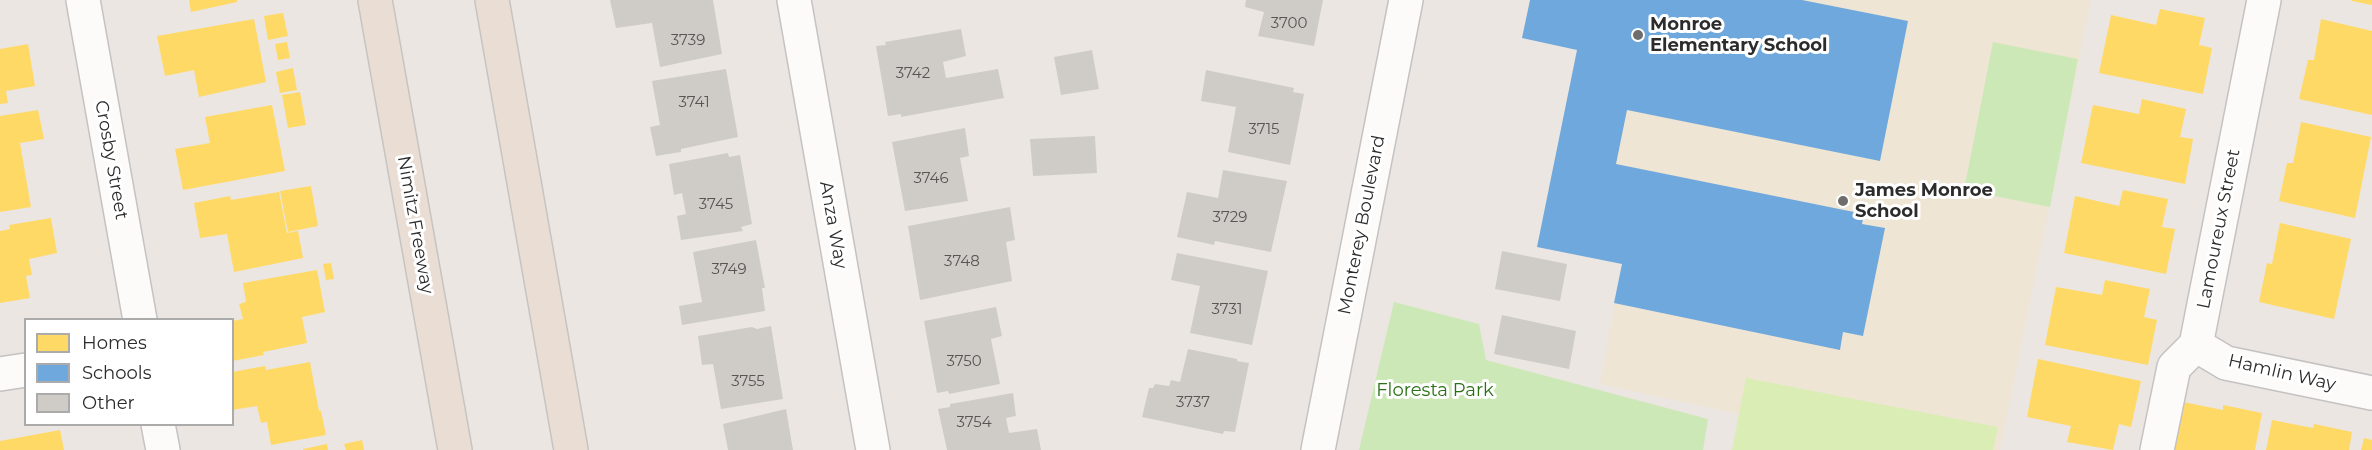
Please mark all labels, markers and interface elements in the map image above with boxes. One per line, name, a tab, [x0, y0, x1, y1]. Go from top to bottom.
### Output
place label: Monroe Elementary School	[1650, 14, 1827, 57]
house number: 3700	[1271, 15, 1307, 33]
marker: Monroe Elementary School	[1631, 28, 1645, 42]
house number: 3739	[671, 32, 705, 50]
house number: 3742	[896, 65, 930, 83]
house number: 3741	[678, 94, 710, 112]
street label: Crosby Street	[90, 99, 132, 221]
house number: 3715	[1248, 121, 1280, 139]
street label: Monterey Boulevard	[1334, 133, 1390, 317]
street label: Lamoureux Street	[2193, 147, 2245, 311]
street label: Nimitz Freeway	[392, 154, 438, 296]
house number: 3746	[913, 170, 949, 188]
street label: Anza Way	[815, 179, 851, 271]
place label: James Monroe School	[1855, 180, 1993, 222]
marker: James Monroe School	[1836, 194, 1850, 208]
house number: 3745	[699, 196, 733, 214]
house number: 3729	[1213, 209, 1247, 227]
house number: 3748	[944, 253, 980, 271]
house number: 3749	[711, 261, 747, 279]
house number: 3731	[1212, 301, 1242, 319]
legend	[24, 318, 234, 426]
text: Homes	[82, 332, 147, 354]
street label: Hamlin Way	[2226, 350, 2338, 396]
house number: 3750	[946, 353, 982, 371]
text: Schools	[82, 362, 151, 384]
house number: 3755	[731, 373, 765, 391]
park label: Floresta Park	[1376, 380, 1494, 402]
text: Other	[82, 392, 135, 414]
house number: 3737	[1176, 394, 1210, 412]
house number: 3754	[956, 414, 992, 432]

